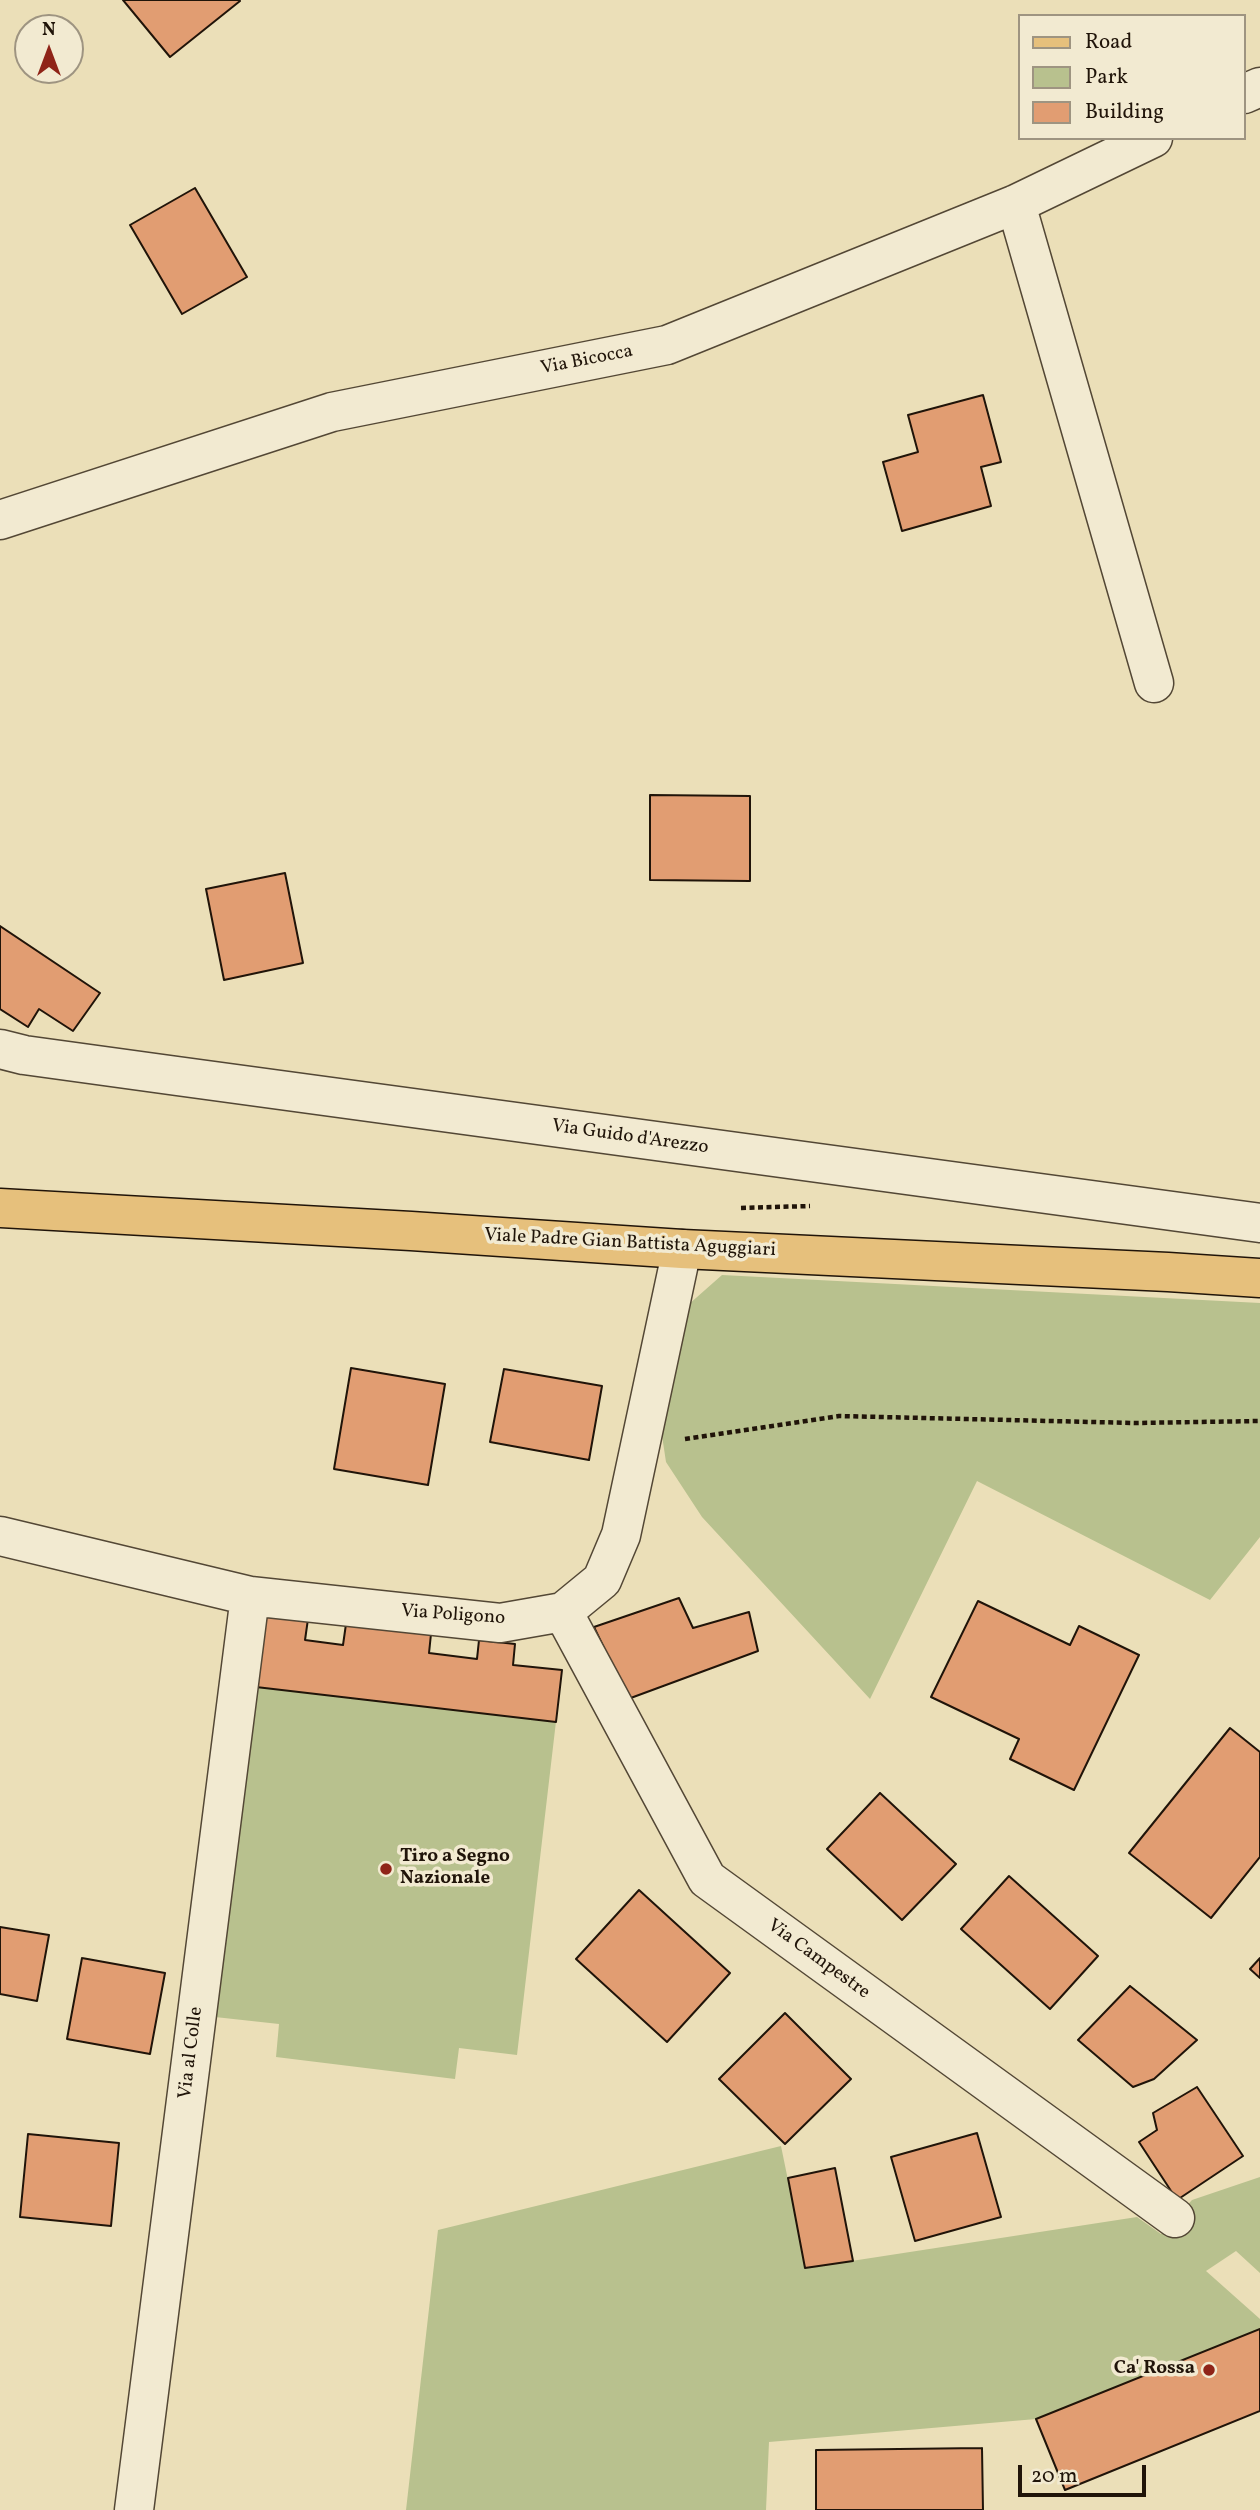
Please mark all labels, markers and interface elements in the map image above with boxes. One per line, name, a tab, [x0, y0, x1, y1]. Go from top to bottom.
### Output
north arrow	[14, 14, 84, 84]
legend	[1018, 14, 1246, 140]
text: N	[42, 17, 56, 43]
text: Road	[1085, 28, 1132, 57]
text: Park	[1085, 63, 1128, 92]
text: Building	[1085, 98, 1164, 127]
street label: Via Bicocca	[539, 341, 635, 381]
street label: Via Guido d'Arezzo	[550, 1116, 710, 1160]
street label: Viale Padre Gian Battista Aguggiari	[484, 1225, 776, 1263]
street label: Via Poligono	[400, 1601, 506, 1631]
place label: Tiro a Segno Nazionale	[400, 1847, 510, 1891]
marker: Tiro a Segno Nazionale	[378, 1861, 394, 1877]
street label: Via Campestre	[762, 1915, 874, 2005]
street label: Via al Colle	[175, 2006, 209, 2100]
place label: Ca' Rossa	[1114, 2359, 1195, 2381]
marker: Ca' Rossa	[1201, 2362, 1217, 2378]
scale bar	[1022, 2450, 1150, 2494]
text: 20 m	[1031, 2462, 1077, 2491]

